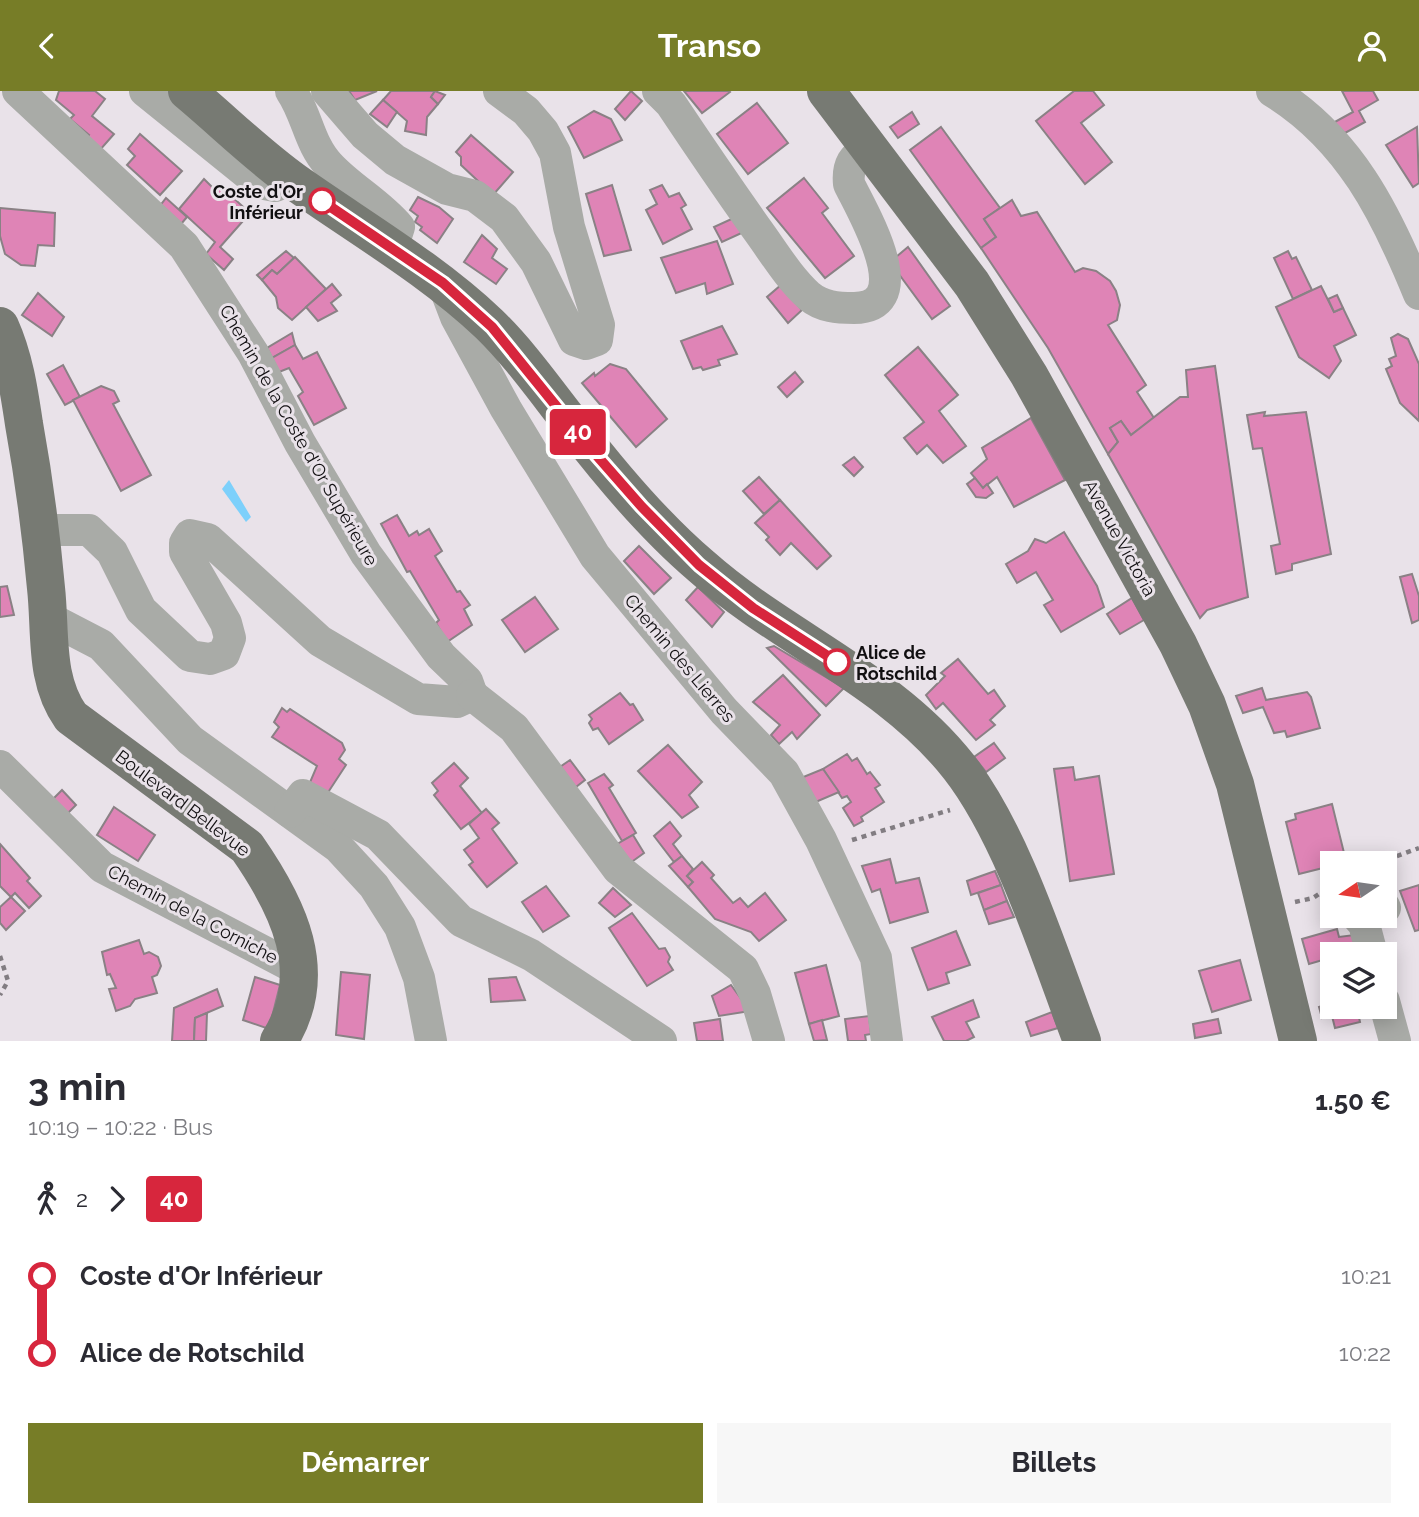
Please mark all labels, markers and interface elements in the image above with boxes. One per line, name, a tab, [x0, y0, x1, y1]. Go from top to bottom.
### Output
icon: back	[28, 27, 66, 65]
text: Transo	[658, 27, 761, 64]
icon: person	[1353, 27, 1391, 65]
place label: Coste d'Or Inférieur	[213, 181, 303, 223]
marker: Coste d'Or Inférieur	[309, 188, 335, 214]
street label: Chemin de la Coste d'Or Supérieure	[216, 301, 383, 569]
line badge: 40	[546, 409, 610, 455]
text: 40	[564, 417, 592, 446]
street label: Avenue Victoria	[1079, 476, 1161, 600]
street label: Chemin des Lierres	[620, 590, 740, 726]
place label: Alice de Rotschild	[856, 642, 937, 684]
marker: Alice de Rotschild	[824, 649, 850, 675]
street label: Boulevard Bellevue	[112, 746, 255, 861]
north arrow	[1320, 851, 1396, 927]
map controls	[1320, 851, 1397, 1019]
street label: Chemin de la Corniche	[104, 860, 282, 968]
button: layers	[1320, 942, 1397, 1019]
text: 3 min	[28, 1064, 126, 1109]
text: 1.50 €	[1315, 1086, 1391, 1116]
text: 10:19 – 10:22 · Bus	[28, 1113, 213, 1140]
icon: walk	[28, 1180, 66, 1218]
icon: forward	[98, 1180, 136, 1218]
text: 40	[160, 1184, 188, 1213]
text: 2	[76, 1185, 88, 1212]
text: Coste d'Or Inférieur	[80, 1261, 323, 1291]
text: 10:21	[1341, 1262, 1391, 1289]
text: Alice de Rotschild	[80, 1338, 304, 1368]
text: 10:22	[1339, 1339, 1391, 1366]
button: Démarrer	[28, 1423, 703, 1503]
button: Billets	[717, 1423, 1391, 1503]

